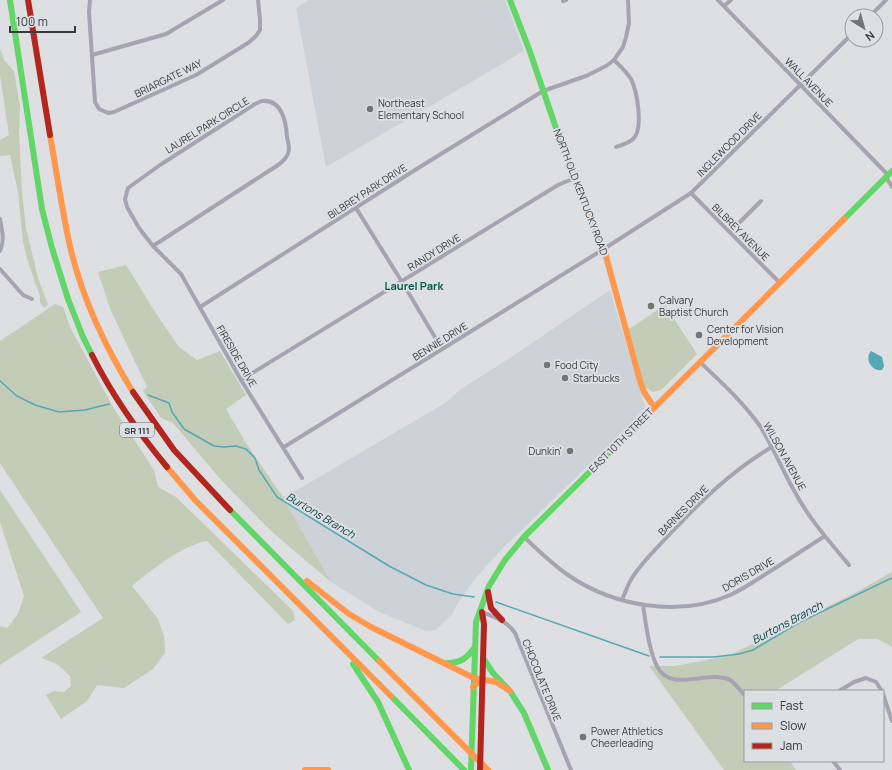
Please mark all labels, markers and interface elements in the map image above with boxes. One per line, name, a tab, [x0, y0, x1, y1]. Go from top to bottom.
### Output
scale bar	[10, 8, 75, 34]
north arrow	[844, 8, 884, 48]
text: 100 m	[16, 13, 48, 30]
text: N	[863, 28, 878, 45]
street label: WALL AVENUE	[782, 54, 836, 110]
street label: BRIARGATE WAY	[132, 55, 205, 100]
street label: LAUREL PARK CIRCLE	[162, 93, 252, 156]
place label: Northeast Elementary School	[378, 96, 464, 122]
marker: Northeast Elementary School	[365, 104, 375, 114]
street label: INGLEWOOD DRIVE	[693, 108, 765, 180]
street label: NORTH OLD KENTUCKY ROAD	[550, 127, 612, 257]
street label: BILBREY PARK DRIVE	[325, 160, 410, 222]
street label: BILBREY AVENUE	[709, 200, 773, 264]
street label: RANDY DRIVE	[405, 230, 463, 274]
district label: Laurel Park	[385, 278, 444, 293]
place label: Calvary Baptist Church	[659, 293, 728, 319]
marker: Calvary Baptist Church	[646, 301, 656, 311]
street label: BENNIE DRIVE	[410, 318, 471, 364]
place label: Center for Vision Development	[707, 322, 784, 348]
street label: FIRESIDE DRIVE	[214, 323, 260, 390]
marker: Center for Vision Development	[694, 330, 704, 340]
place label: Food City	[555, 358, 599, 372]
marker: Food City	[542, 360, 552, 370]
place label: Starbucks	[573, 371, 620, 385]
marker: Starbucks	[560, 373, 570, 383]
street label: EAST 10TH STREET	[586, 405, 656, 475]
street label: WILSON AVENUE	[760, 419, 810, 493]
road number: SR 111	[120, 423, 154, 437]
place label: Dunkin'	[528, 444, 562, 458]
marker: Dunkin'	[565, 446, 575, 456]
street label: BARNES DRIVE	[655, 481, 712, 538]
water label: Burtons Branch	[284, 488, 359, 542]
street label: DORIS DRIVE	[719, 553, 777, 595]
water label: Burtons Branch	[749, 597, 825, 647]
street label: CHOCOLATE DRIVE	[519, 637, 565, 723]
legend	[744, 690, 884, 762]
text: Fast	[780, 697, 804, 714]
text: Slow	[780, 717, 806, 734]
place label: Power Athletics Cheerleading	[591, 724, 663, 750]
marker: Power Athletics Cheerleading	[578, 732, 588, 742]
text: Jam	[780, 737, 802, 754]

